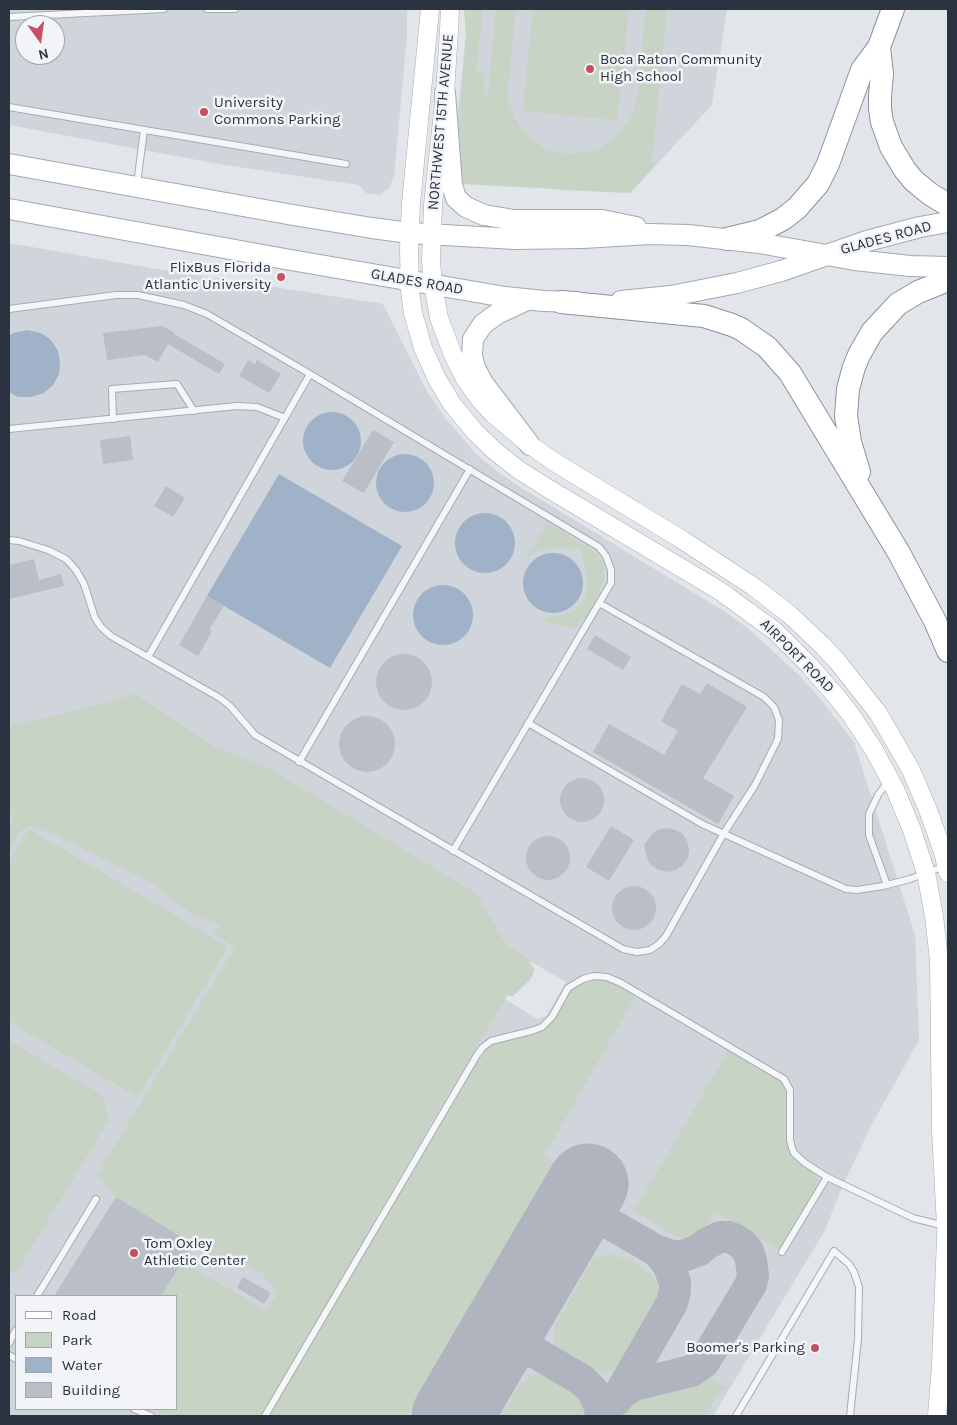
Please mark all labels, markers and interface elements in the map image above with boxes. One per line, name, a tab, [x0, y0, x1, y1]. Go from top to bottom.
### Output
north arrow	[15, 15, 65, 65]
street label: NORTHWEST 15TH AVENUE	[424, 33, 458, 211]
text: N	[37, 45, 50, 64]
place label: Boca Raton Community High School	[600, 51, 762, 86]
marker: Boca Raton Community High School	[584, 63, 596, 75]
place label: University Commons Parking	[214, 94, 341, 129]
marker: University Commons Parking	[198, 106, 210, 118]
street label: GLADES ROAD	[838, 217, 934, 259]
place label: FlixBus Florida Atlantic University	[145, 259, 271, 294]
street label: GLADES ROAD	[369, 265, 465, 299]
marker: FlixBus Florida Atlantic University	[275, 271, 287, 283]
street label: AIRPORT ROAD	[756, 615, 838, 697]
place label: Tom Oxley Athletic Center	[144, 1235, 245, 1270]
marker: Tom Oxley Athletic Center	[128, 1247, 140, 1259]
legend	[15, 1295, 178, 1410]
text: Road	[62, 1306, 97, 1324]
text: Park	[62, 1331, 92, 1349]
place label: Boomer's Parking	[686, 1339, 805, 1357]
marker: Boomer's Parking	[809, 1342, 821, 1354]
text: Water	[62, 1356, 102, 1374]
text: Building	[62, 1381, 120, 1399]

